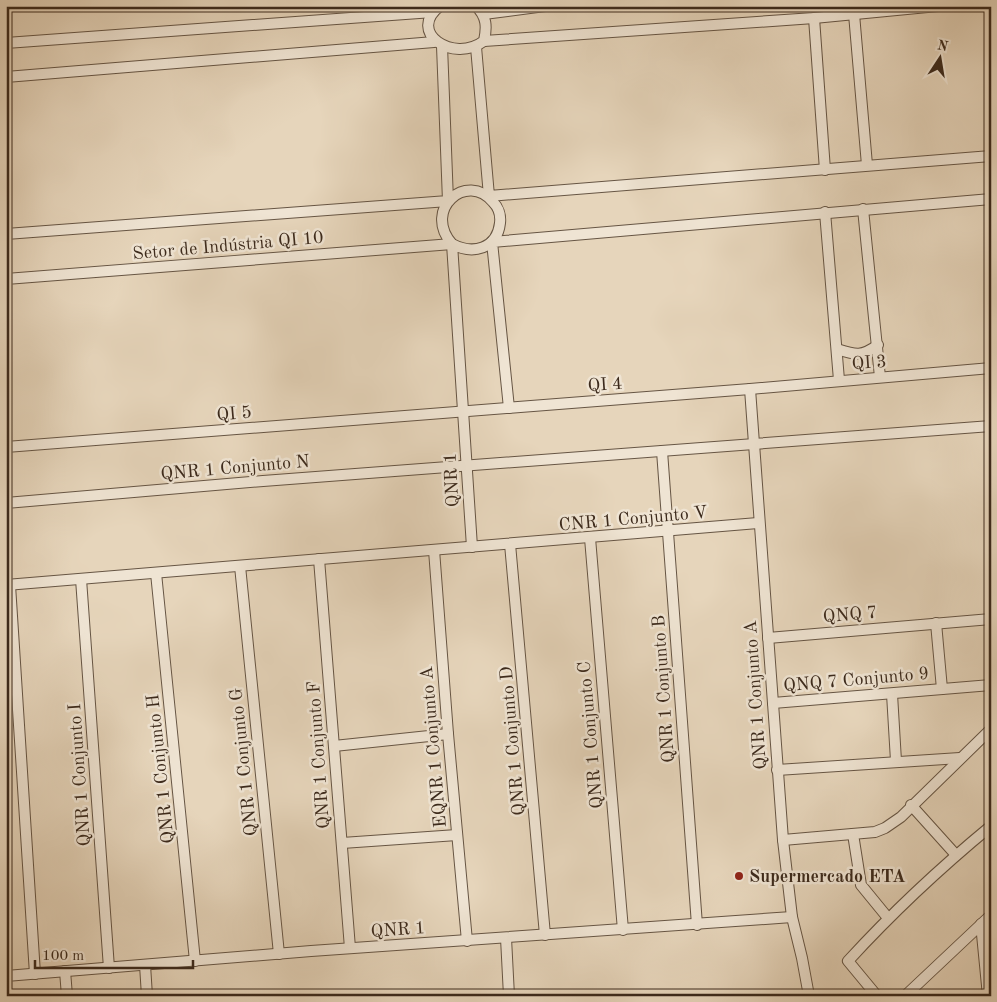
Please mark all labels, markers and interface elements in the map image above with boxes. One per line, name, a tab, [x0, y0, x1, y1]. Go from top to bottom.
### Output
north arrow	[914, 32, 964, 82]
text: N	[936, 38, 949, 54]
street label: Setor de Indústria QI 10	[132, 229, 324, 263]
street label: QI 3	[851, 353, 887, 373]
street label: QI 4	[587, 375, 623, 395]
street label: QI 5	[216, 403, 252, 424]
street label: QNR 1 Conjunto N	[160, 452, 311, 483]
street label: QNR 1	[442, 452, 462, 508]
street label: CNR 1 Conjunto V	[558, 504, 708, 534]
street label: QNQ 7	[822, 604, 878, 626]
street label: QNR 1 Conjunto B	[650, 614, 678, 764]
street label: QNR 1 Conjunto A	[742, 619, 770, 770]
street label: QNR 1 Conjunto C	[576, 660, 606, 809]
street label: EQNR 1 Conjunto A	[418, 665, 450, 828]
street label: QNR 1 Conjunto D	[497, 665, 528, 816]
street label: QNQ 7 Conjunto 9	[783, 665, 930, 695]
street label: QNR 1 Conjunto F	[305, 680, 333, 829]
street label: QNR 1 Conjunto G	[227, 687, 261, 837]
street label: QNR 1 Conjunto H	[144, 693, 178, 844]
street label: QNR 1 Conjunto I	[66, 703, 94, 847]
place label: Supermercado ETA	[749, 868, 906, 886]
marker: Supermercado ETA	[733, 870, 745, 882]
street label: QNR 1	[370, 919, 426, 941]
scale bar	[35, 937, 192, 969]
text: 100 m	[42, 949, 84, 964]

